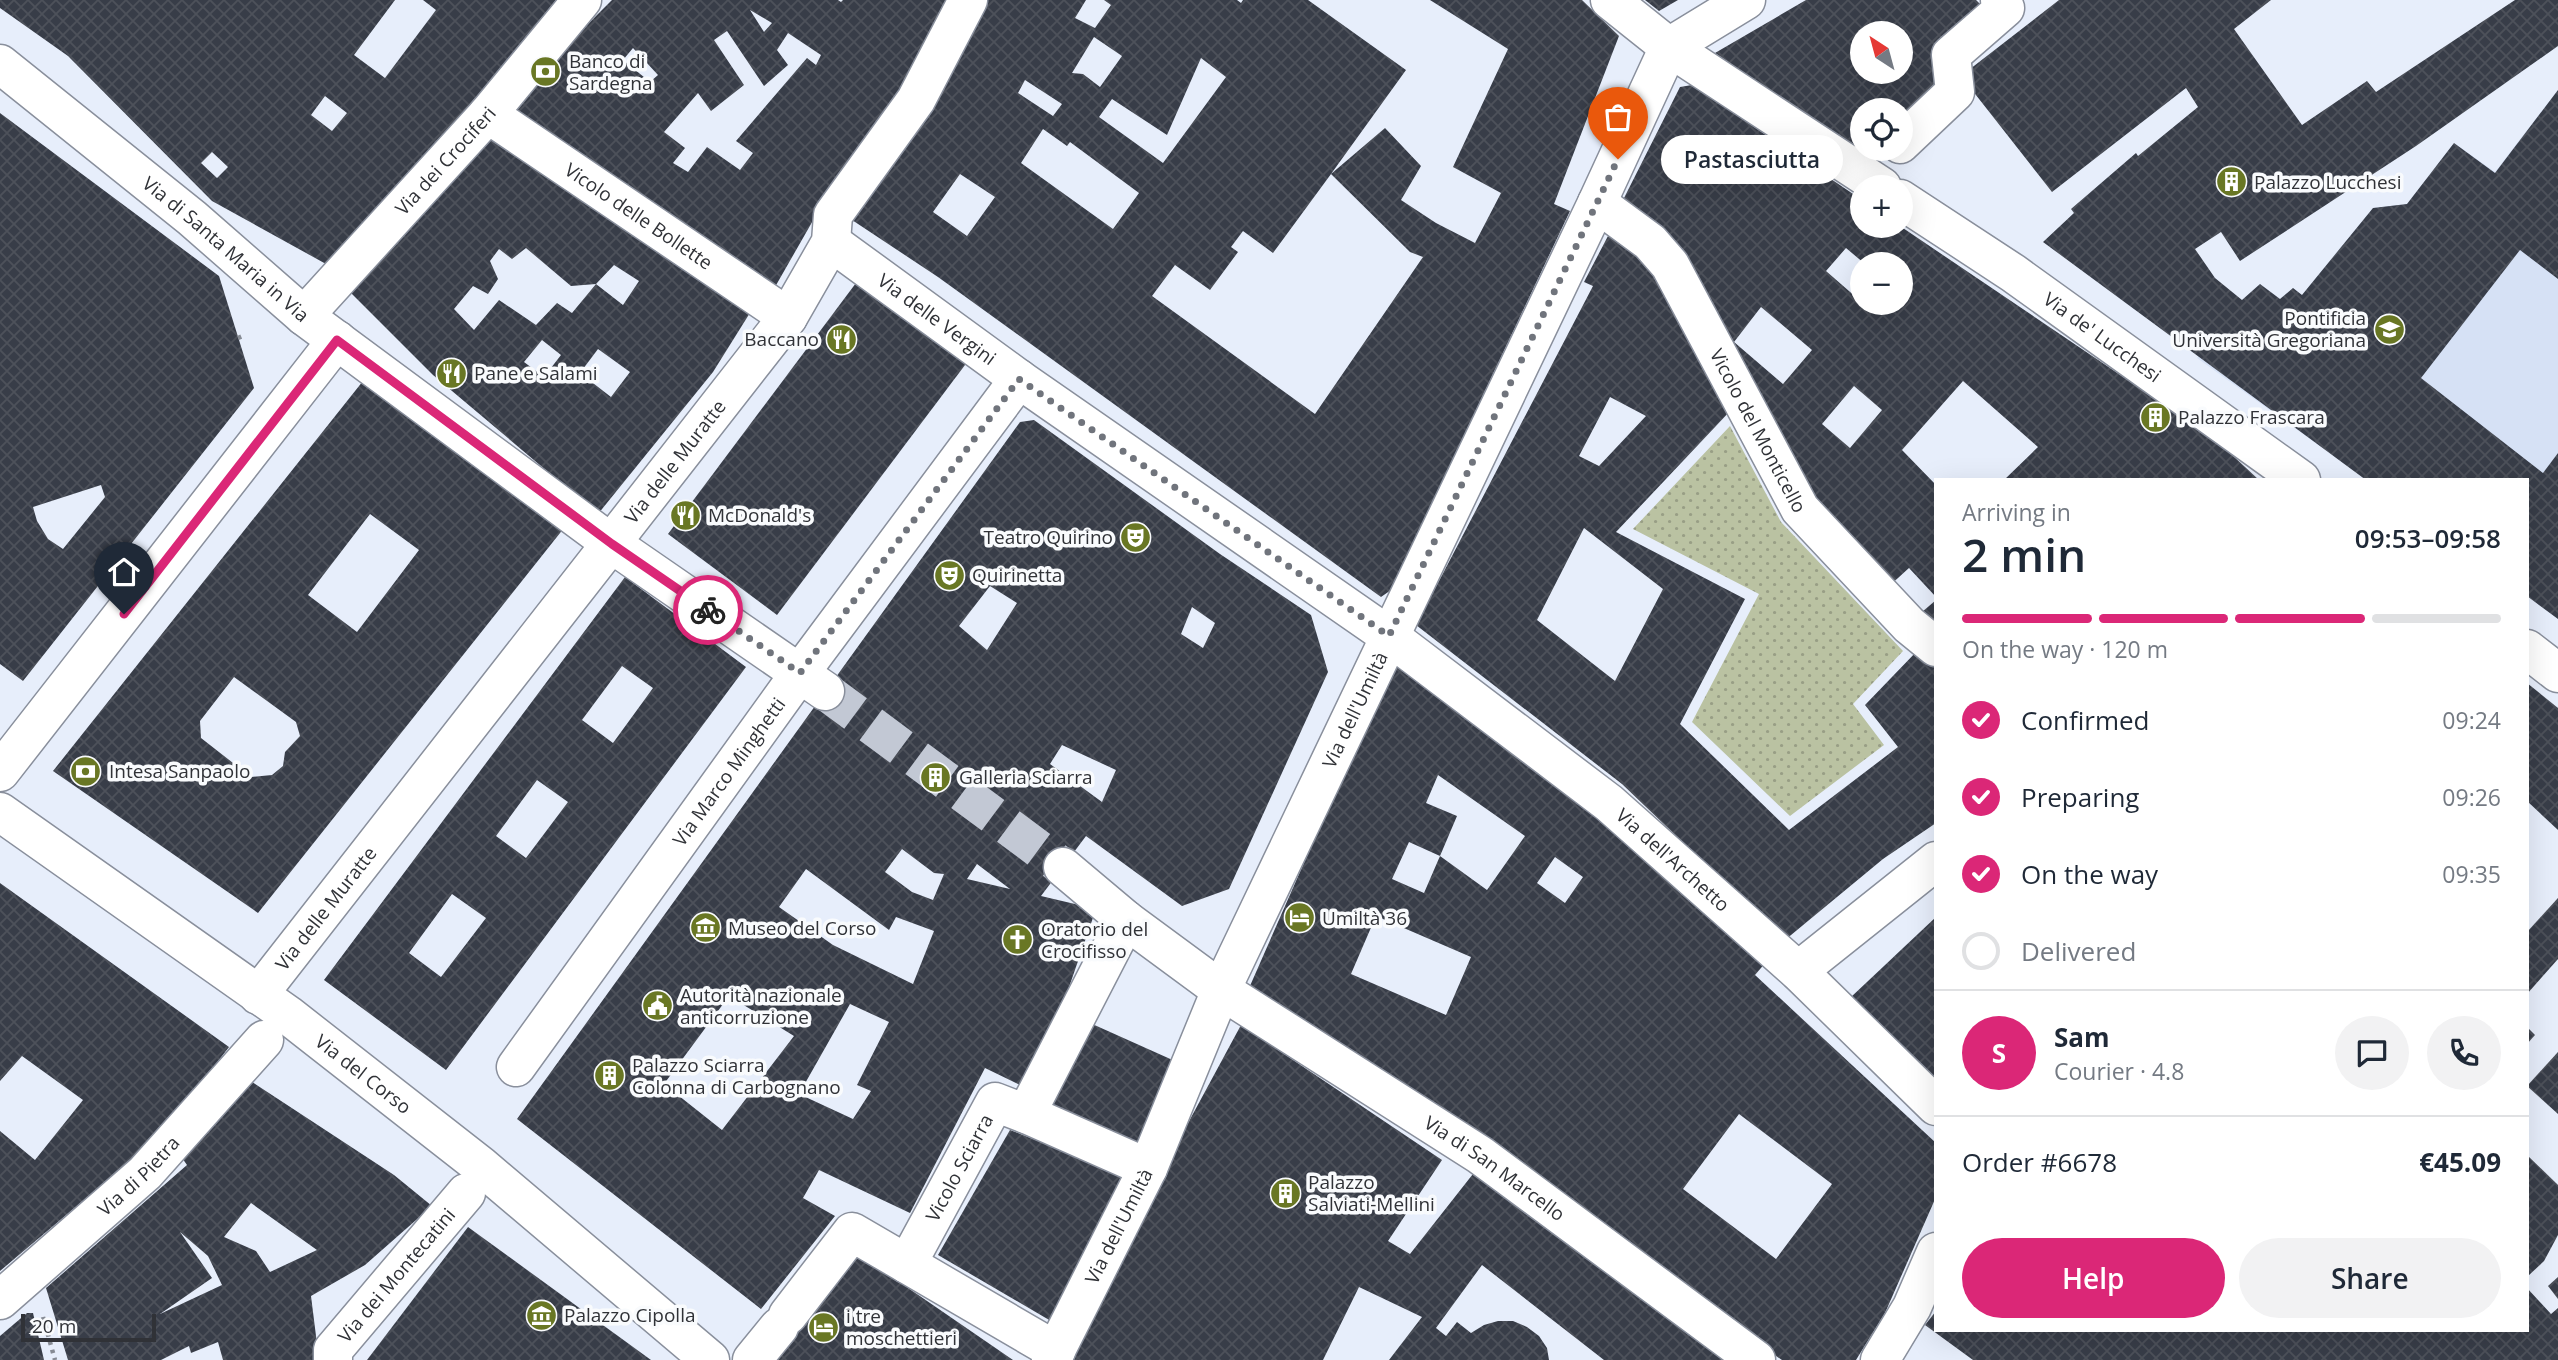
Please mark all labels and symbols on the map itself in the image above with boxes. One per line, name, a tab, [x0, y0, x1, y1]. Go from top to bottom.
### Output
north arrow	[1850, 21, 1913, 84]
place label: Banco di Sardegna	[569, 48, 653, 96]
bank icon: Banco di Sardegna	[529, 55, 563, 89]
pin	[1588, 87, 1648, 159]
street label: Via dei Crociferi	[389, 101, 502, 221]
callout: Pastasciutta	[1660, 134, 1842, 184]
street label: Vicolo delle Bollette	[560, 157, 718, 275]
building icon: Palazzo Lucchesi	[2214, 165, 2248, 199]
place label: Palazzo Lucchesi	[2254, 169, 2401, 195]
street label: Via di Santa Maria in Via	[137, 170, 315, 328]
street label: Via delle Vergini	[872, 267, 1001, 371]
street label: Via de' Lucchesi	[2038, 286, 2166, 388]
place label: Pontificia Università Gregoriana	[2172, 305, 2366, 353]
school or university icon: Pontificia Università Gregoriana	[2372, 312, 2406, 346]
restaurant icon: Baccano	[825, 322, 859, 356]
place label: Baccano	[744, 326, 819, 352]
street label: Vicolo del Monticello	[1704, 344, 1813, 517]
restaurant icon: Pane e Salami	[434, 356, 468, 390]
place label: Pane e Salami	[474, 360, 598, 386]
street label: Via delle Muratte	[618, 394, 732, 529]
building icon: Palazzo Frascara	[2138, 400, 2172, 434]
place label: Palazzo Frascara	[2178, 404, 2325, 430]
restaurant icon: McDonald's	[668, 498, 702, 532]
place label: McDonald's	[708, 502, 811, 528]
theatre icon: Teatro Quirino	[1119, 520, 1153, 554]
place label: Teatro Quirino	[984, 524, 1113, 550]
pin	[94, 542, 154, 614]
theatre icon: Quirinetta	[932, 558, 966, 592]
place label: Quirinetta	[972, 562, 1062, 588]
courier	[673, 575, 743, 645]
street label: Via dell'Umiltà	[1316, 647, 1394, 772]
street label: Via Marco Minghetti	[667, 692, 791, 851]
bank icon: Intesa Sanpaolo	[69, 754, 103, 788]
place label: Intesa Sanpaolo	[109, 758, 250, 784]
building icon: Galleria Sciarra	[919, 760, 953, 794]
place label: Galleria Sciarra	[959, 764, 1093, 790]
street label: Via dell'Archetto	[1611, 802, 1735, 917]
street label: Via delle Muratte	[269, 841, 382, 976]
hotel icon: Umiltà 36	[1282, 901, 1316, 935]
place label: Umiltà 36	[1322, 905, 1407, 931]
museum icon: Museo del Corso	[688, 911, 722, 945]
place label: Museo del Corso	[728, 915, 877, 941]
place label: Oratorio del Crocifisso	[1041, 916, 1148, 964]
church icon: Oratorio del Crocifisso	[1001, 923, 1035, 957]
place label: Autorità nazionale anticorruzione	[680, 982, 842, 1030]
public building icon: Autorità nazionale anticorruzione	[640, 989, 674, 1023]
street label: Via del Corso	[310, 1028, 417, 1120]
place label: Palazzo Sciarra Colonna di Carbognano	[632, 1052, 841, 1100]
building icon: Palazzo Sciarra Colonna di Carbognano	[592, 1059, 626, 1093]
street label: Vicolo Sciarra	[919, 1109, 999, 1226]
street label: Via di San Marcello	[1419, 1110, 1570, 1227]
street label: Via di Pietra	[92, 1130, 185, 1222]
street label: Via dell'Umiltà	[1079, 1164, 1159, 1288]
place label: Palazzo Salviati-Mellini	[1308, 1169, 1435, 1217]
building icon: Palazzo Salviati-Mellini	[1268, 1176, 1302, 1210]
street label: Via dei Montecatini	[332, 1202, 461, 1348]
museum icon: Palazzo Cipolla	[524, 1298, 558, 1332]
place label: Palazzo Cipolla	[564, 1302, 696, 1328]
place label: i tre moschettieri	[846, 1303, 957, 1351]
hotel icon: i tre moschettieri	[806, 1310, 840, 1344]
scale bar	[21, 1311, 156, 1343]

